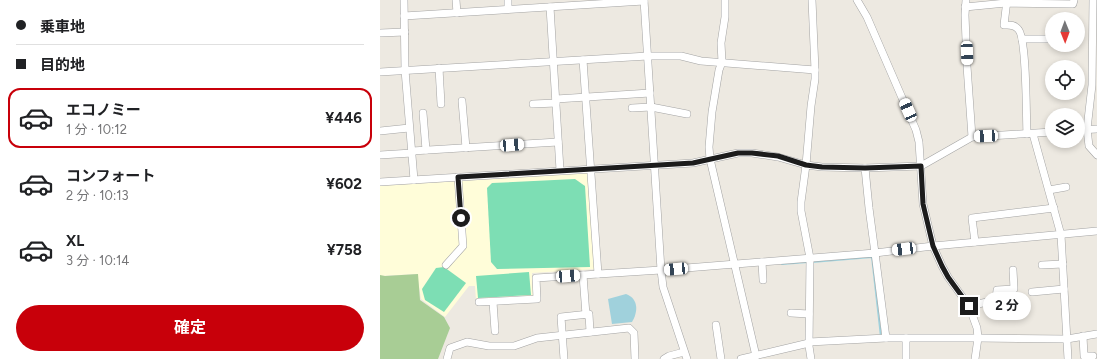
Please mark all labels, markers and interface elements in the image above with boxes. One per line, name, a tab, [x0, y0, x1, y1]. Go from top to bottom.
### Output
north arrow	[1045, 12, 1085, 52]
map controls	[1045, 12, 1085, 148]
text: 乗車地	[40, 18, 85, 36]
car	[961, 41, 973, 65]
text: 目的地	[40, 56, 85, 74]
button: locate	[1045, 60, 1085, 100]
car	[898, 97, 918, 123]
icon: car	[18, 100, 54, 136]
text: エコノミー	[66, 101, 141, 119]
button: layers	[1045, 108, 1085, 148]
text: ¥446	[325, 109, 362, 127]
text: 1 分 · 10:12	[66, 122, 127, 137]
car	[974, 129, 998, 143]
car	[500, 138, 524, 152]
icon: car	[18, 166, 54, 202]
text: コンフォート	[66, 167, 156, 185]
text: ¥602	[326, 175, 362, 193]
text: 2 分 · 10:13	[66, 188, 129, 203]
route start	[452, 209, 470, 227]
icon: car	[18, 232, 54, 268]
text: XL	[66, 232, 84, 250]
text: ¥758	[327, 241, 362, 259]
car	[891, 242, 917, 256]
text: 3 分 · 10:14	[66, 253, 129, 268]
car	[664, 262, 688, 276]
car	[556, 269, 580, 283]
callout: 2 分	[983, 292, 1031, 320]
route end	[960, 297, 978, 315]
text: 2 分	[995, 298, 1019, 313]
button: 確定	[16, 305, 364, 351]

